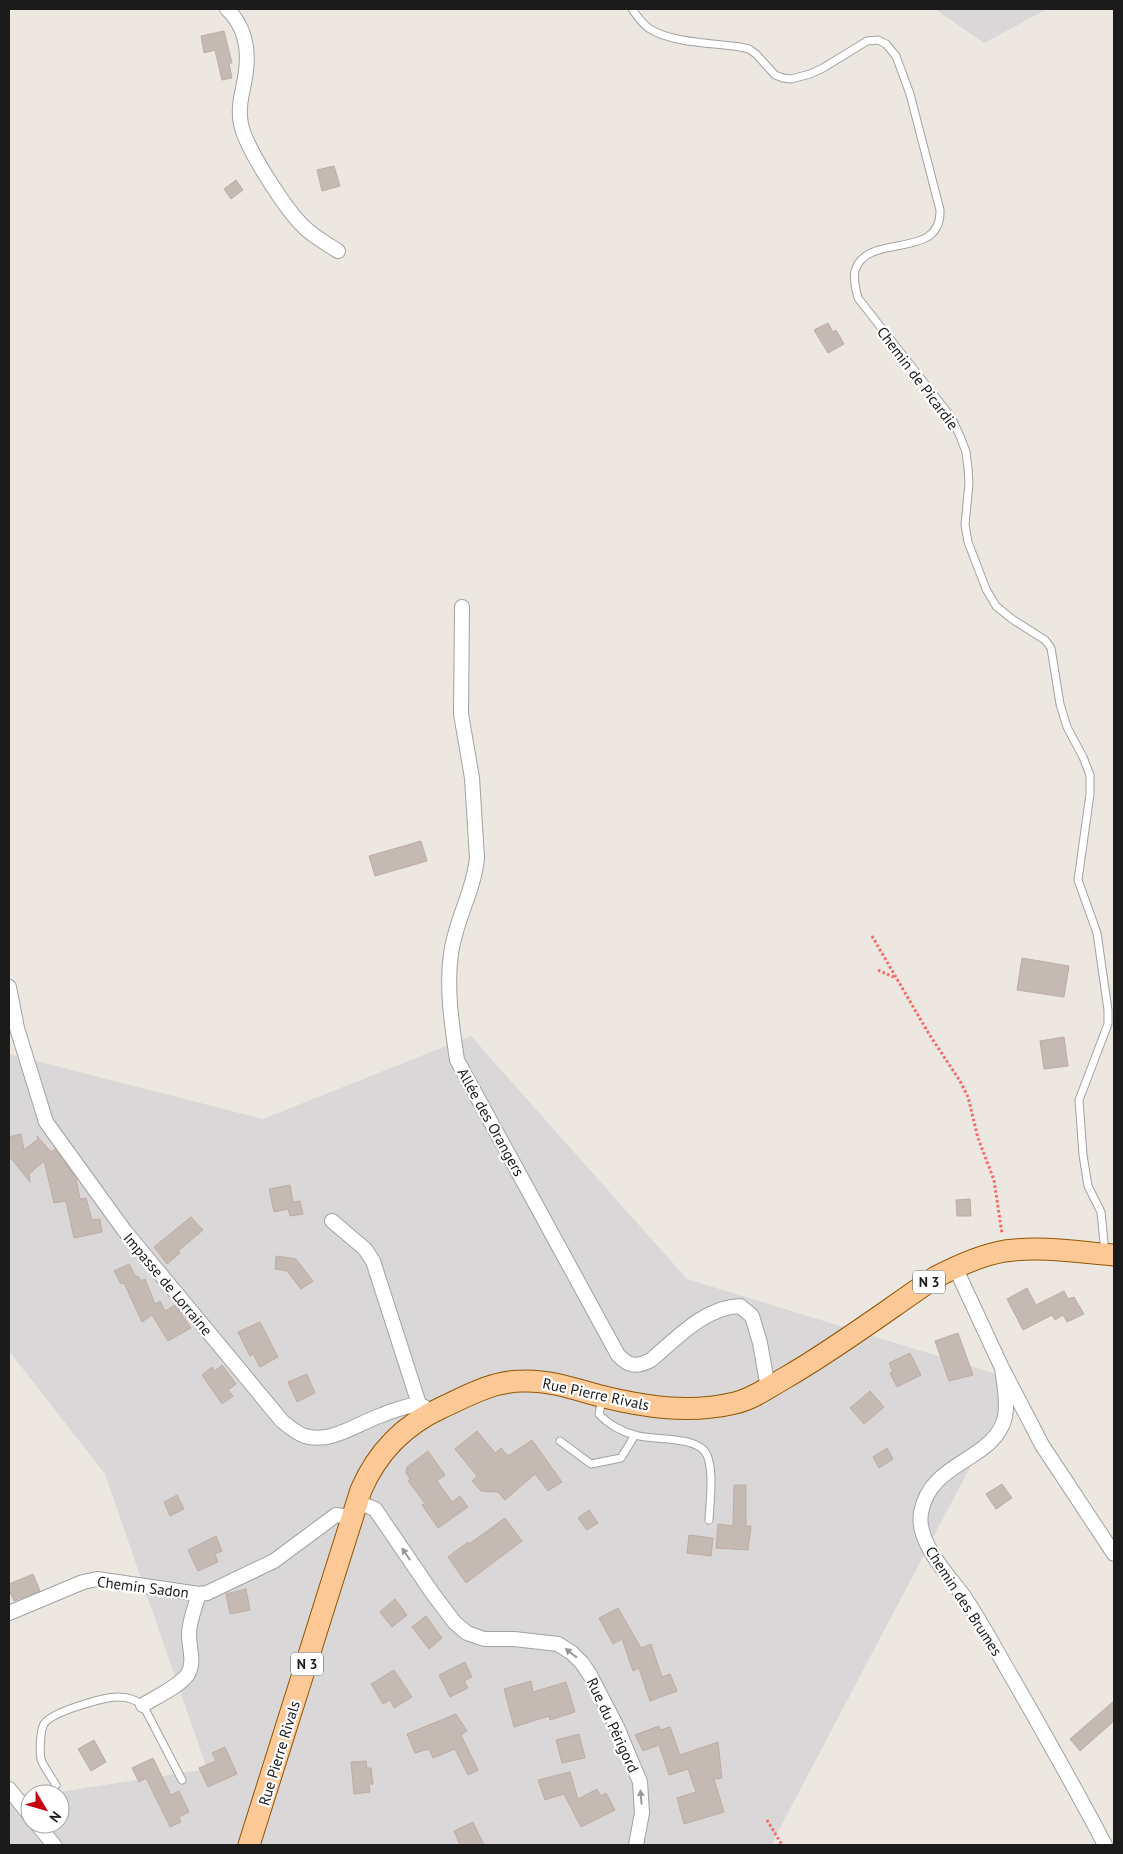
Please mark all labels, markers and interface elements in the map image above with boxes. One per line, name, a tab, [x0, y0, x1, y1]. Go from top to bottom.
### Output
street label: Chemin de Picardie	[873, 323, 963, 433]
street label: Allée des Orangers	[453, 1065, 529, 1179]
street label: Impasse de Lorraine	[119, 1229, 217, 1339]
road number: N 3	[913, 1270, 945, 1294]
street label: Rue Pierre Rivals	[541, 1373, 651, 1415]
street label: Chemin des Brumes	[921, 1543, 1007, 1659]
one-way arrow	[401, 1547, 411, 1560]
street label: Chemin Sadon	[96, 1572, 190, 1602]
one-way arrow	[565, 1648, 578, 1659]
road number: N 3	[291, 1652, 323, 1676]
street label: Rue du Périgord	[583, 1675, 643, 1775]
street label: Rue Pierre Rivals	[254, 1698, 304, 1808]
north arrow	[20, 1784, 70, 1834]
one-way arrow	[637, 1789, 645, 1805]
text: N	[45, 1808, 65, 1826]

